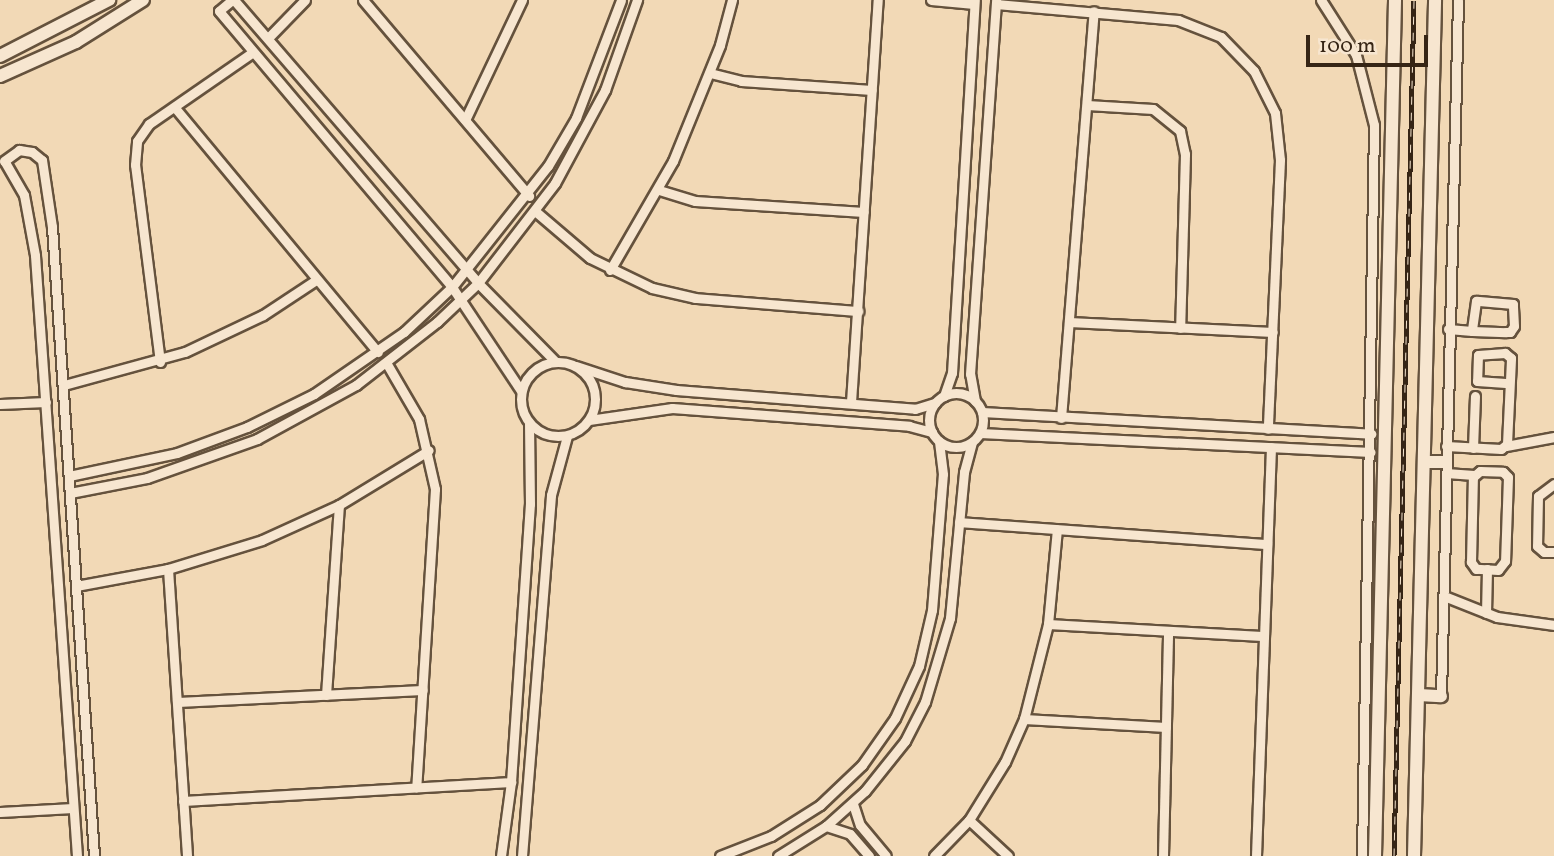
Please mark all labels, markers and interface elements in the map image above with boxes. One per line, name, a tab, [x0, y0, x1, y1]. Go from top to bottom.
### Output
scale bar	[1309, 21, 1432, 65]
text: 100 m	[1319, 32, 1376, 61]

